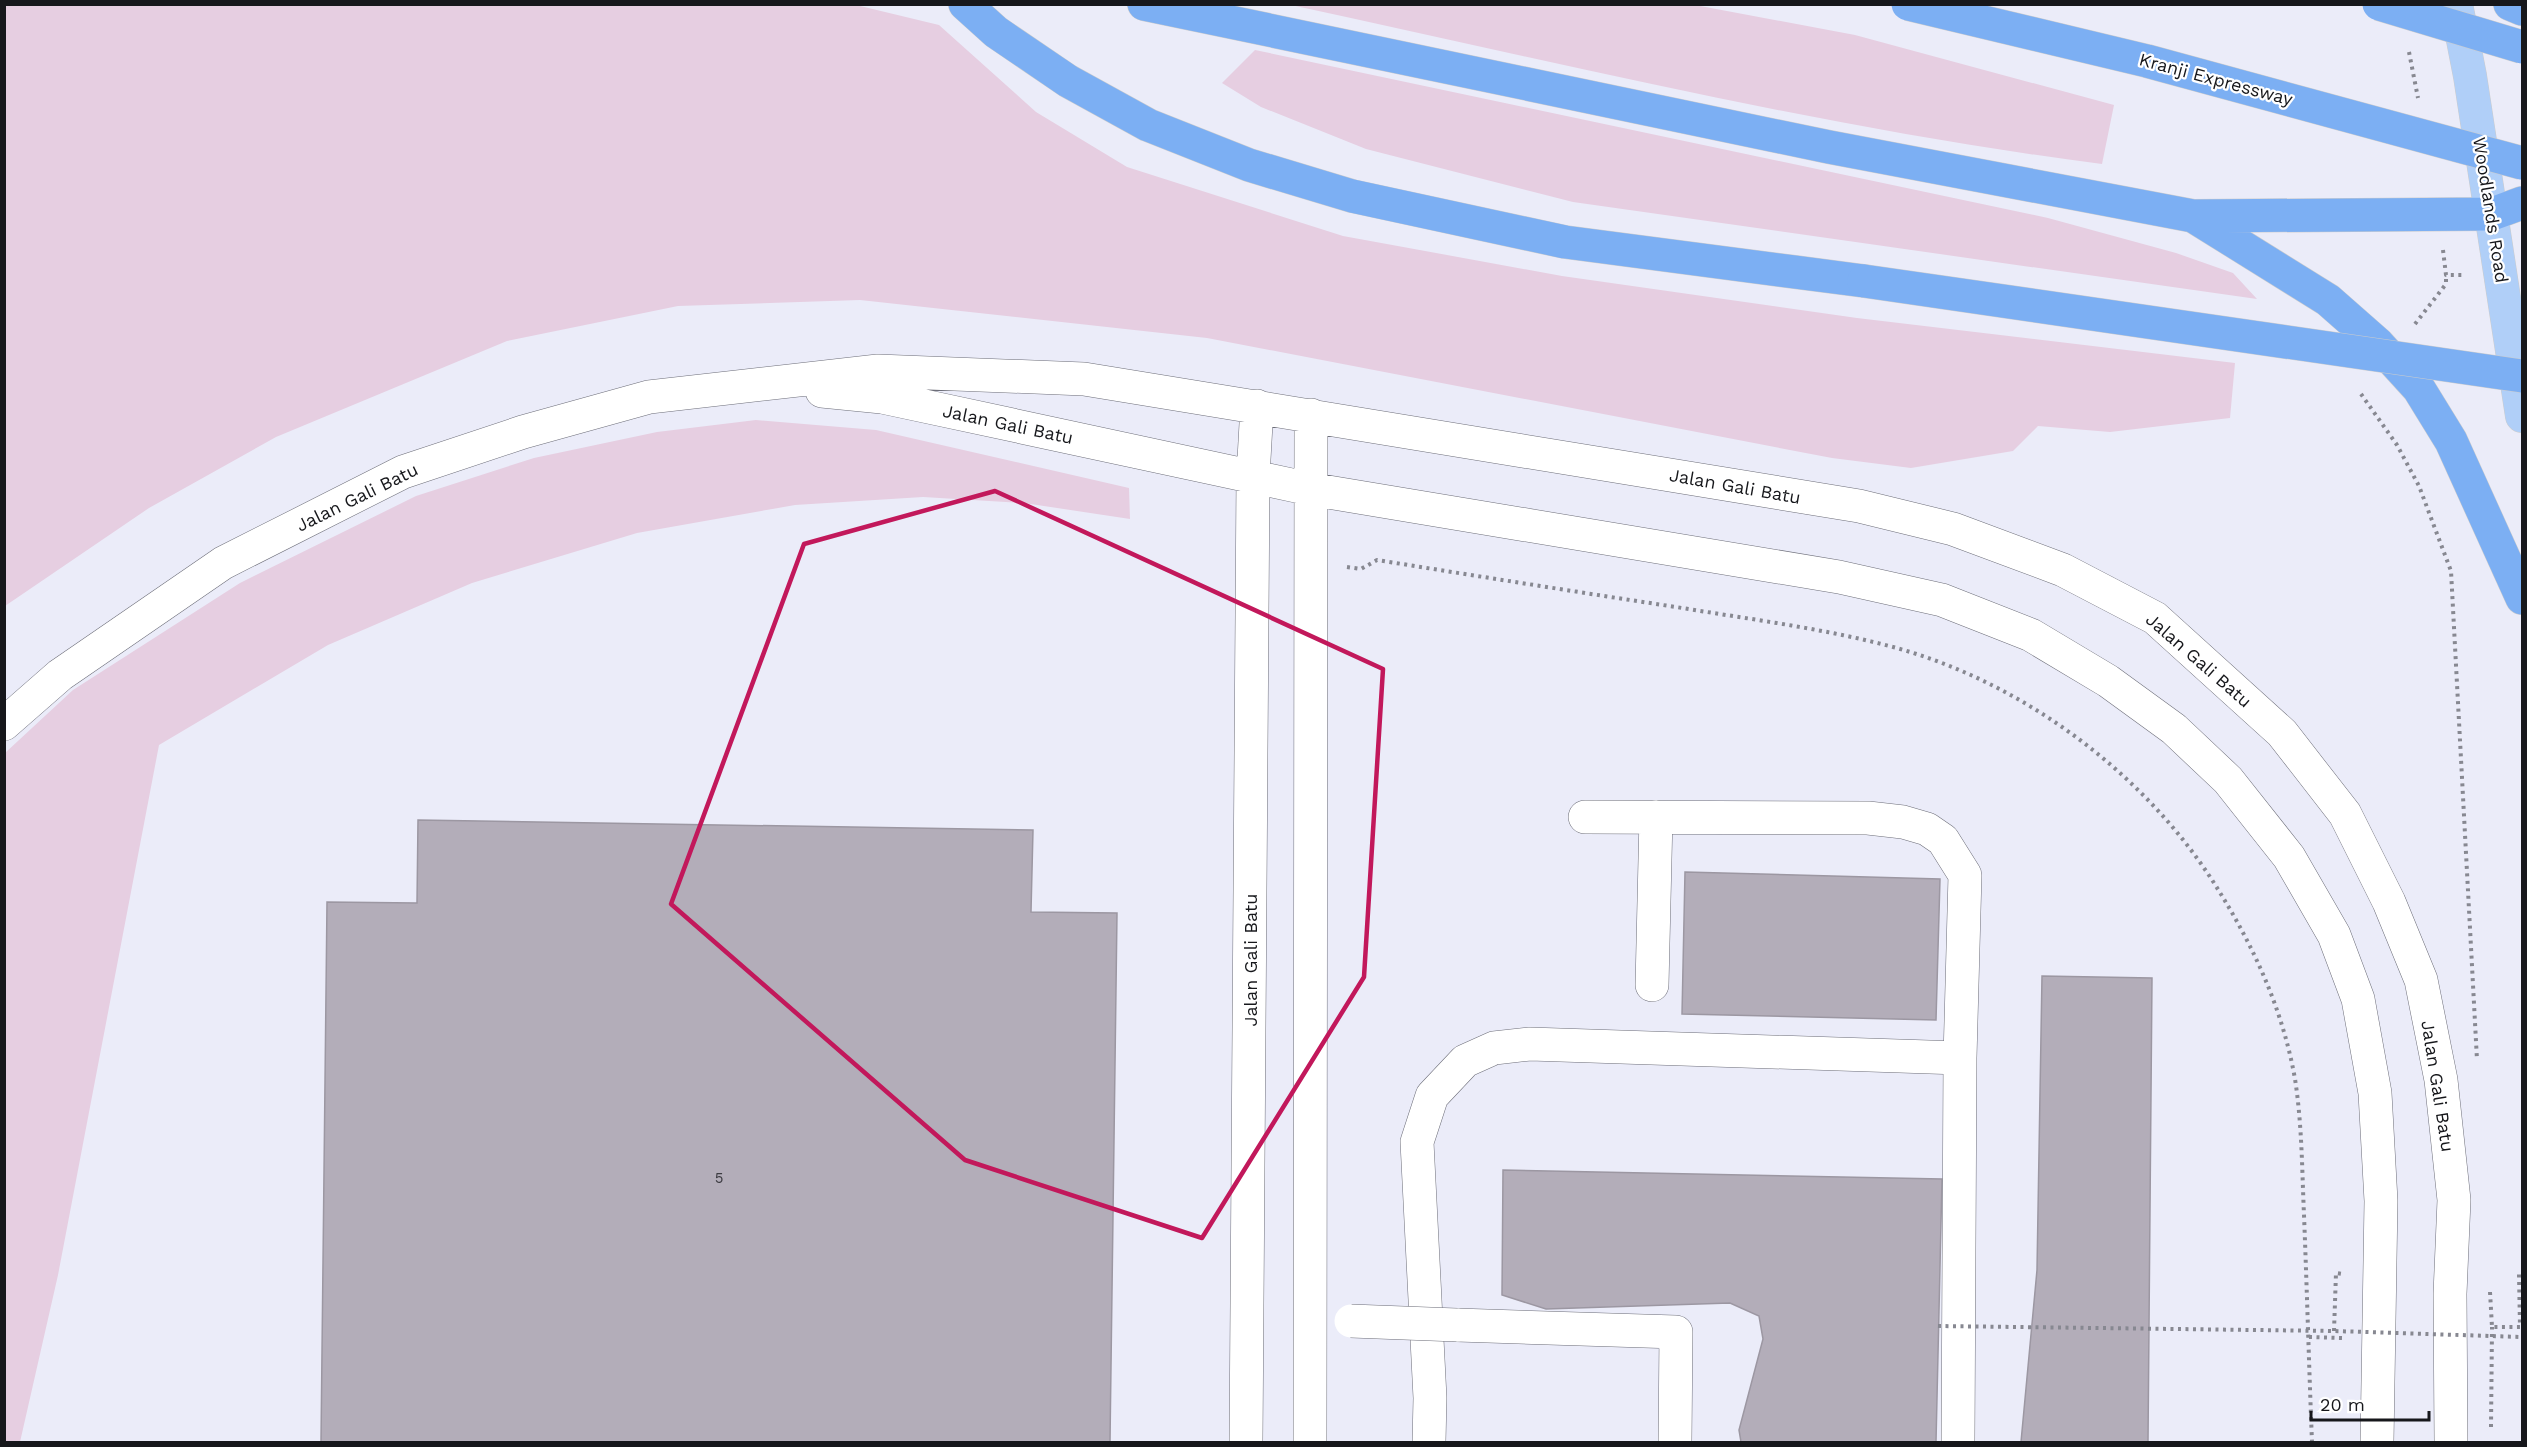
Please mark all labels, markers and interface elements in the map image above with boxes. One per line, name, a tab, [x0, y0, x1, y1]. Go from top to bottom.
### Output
street label: Kranji Expressway	[2137, 48, 2296, 110]
street label: Woodlands Road	[2469, 136, 2513, 284]
street label: Jalan Gali Batu	[941, 400, 1075, 448]
street label: Jalan Gali Batu	[293, 458, 421, 536]
street label: Jalan Gali Batu	[1668, 464, 1802, 508]
street label: Jalan Gali Batu	[2142, 608, 2256, 712]
street label: Jalan Gali Batu	[1240, 894, 1261, 1026]
street label: Jalan Gali Batu	[2417, 1019, 2459, 1153]
house number: 5	[715, 1169, 723, 1187]
scale bar	[2311, 1384, 2430, 1422]
text: 20 m	[2320, 1394, 2365, 1415]

